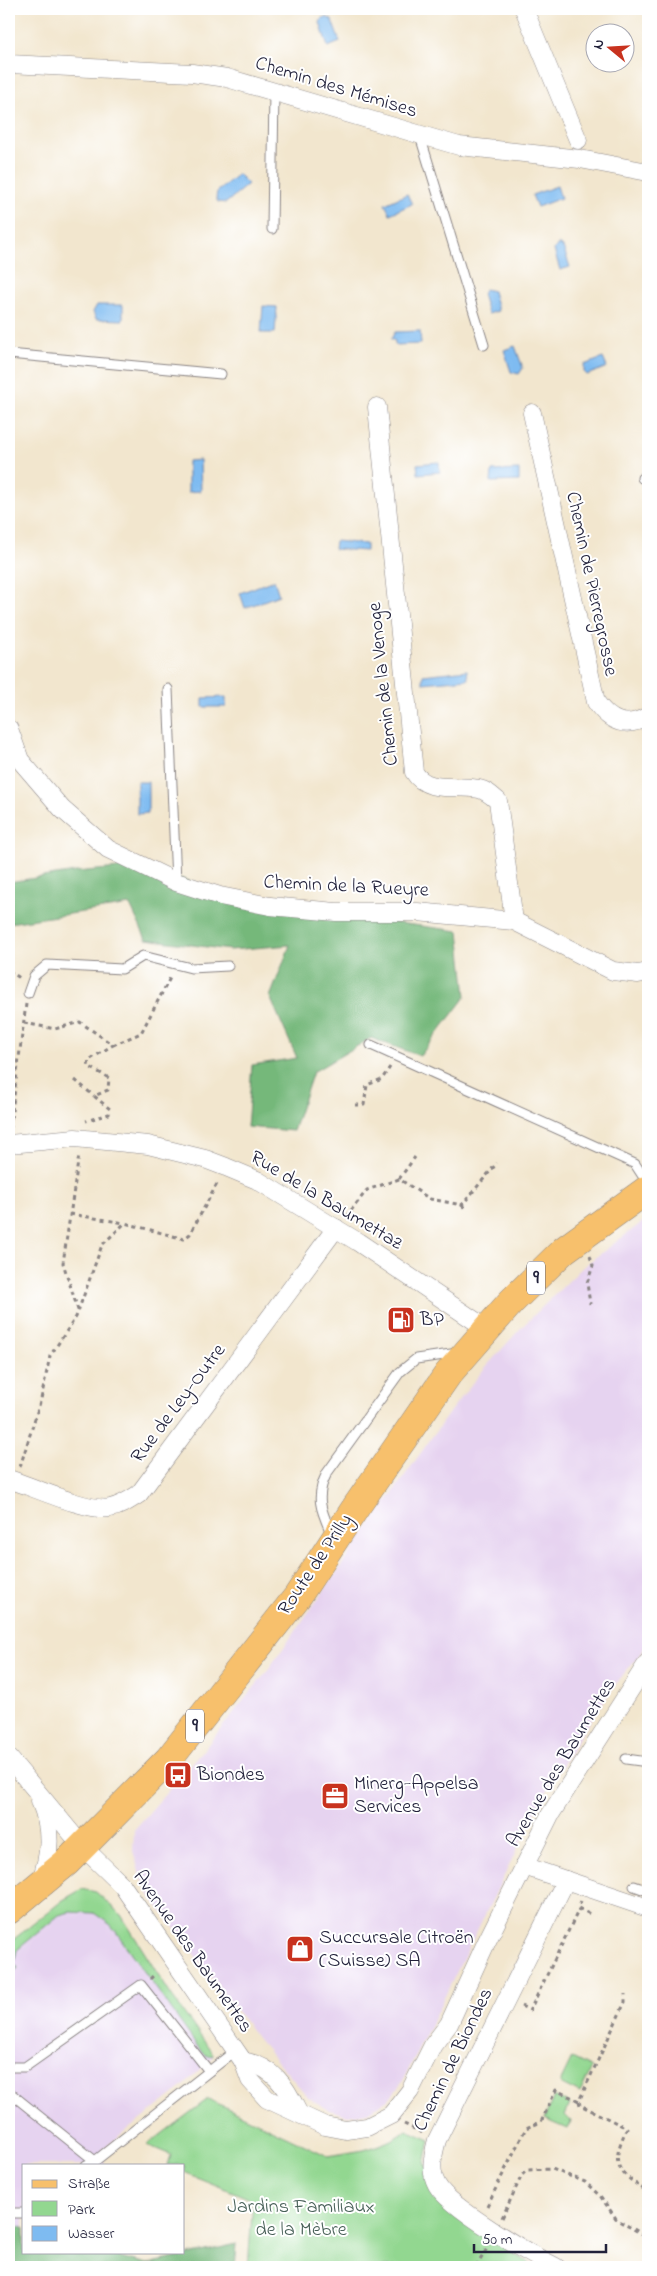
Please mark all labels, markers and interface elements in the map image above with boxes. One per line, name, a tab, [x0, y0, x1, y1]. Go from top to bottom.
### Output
north arrow	[584, 22, 634, 72]
text: N	[588, 37, 611, 52]
street label: Chemin des Mémises	[251, 50, 421, 126]
street label: Chemin de Pierregrosse	[556, 489, 625, 679]
street label: Chemin de la Venoge	[361, 601, 408, 767]
street label: Chemin de la Rueyre	[263, 868, 429, 906]
street label: Rue de la Baumettaz	[244, 1144, 408, 1258]
road number: 9	[527, 1262, 545, 1294]
fuel station icon: BP	[386, 1305, 416, 1335]
place label: BP	[419, 1306, 444, 1335]
street label: Rue de Ley-Outre	[124, 1338, 234, 1470]
street label: Route de Prilly	[271, 1508, 361, 1622]
street label: Avenue des Baumettes	[500, 1673, 624, 1853]
road number: 9	[186, 1710, 204, 1742]
bus stop icon: Biondes	[163, 1760, 193, 1790]
place label: Biondes	[196, 1761, 265, 1790]
place label: Minerg-Appelsa Services	[354, 1770, 479, 1822]
office icon: Minerg-Appelsa Services	[320, 1781, 350, 1811]
street label: Avenue des Baumettes	[125, 1865, 259, 2039]
place label: Succursale Citroën (Suisse) SA	[319, 1924, 474, 1976]
shop icon: Succursale Citroën (Suisse) SA	[285, 1934, 315, 1964]
street label: Chemin de Biondes	[407, 1983, 501, 2137]
legend	[22, 2164, 185, 2254]
text: Straße	[68, 2173, 110, 2195]
park label: Jardins Familiaux de la Mèbre	[227, 2193, 375, 2245]
text: Park	[68, 2199, 96, 2221]
scale bar	[474, 2221, 607, 2253]
text: Wasser	[68, 2223, 115, 2245]
text: 50 m	[482, 2229, 513, 2251]

